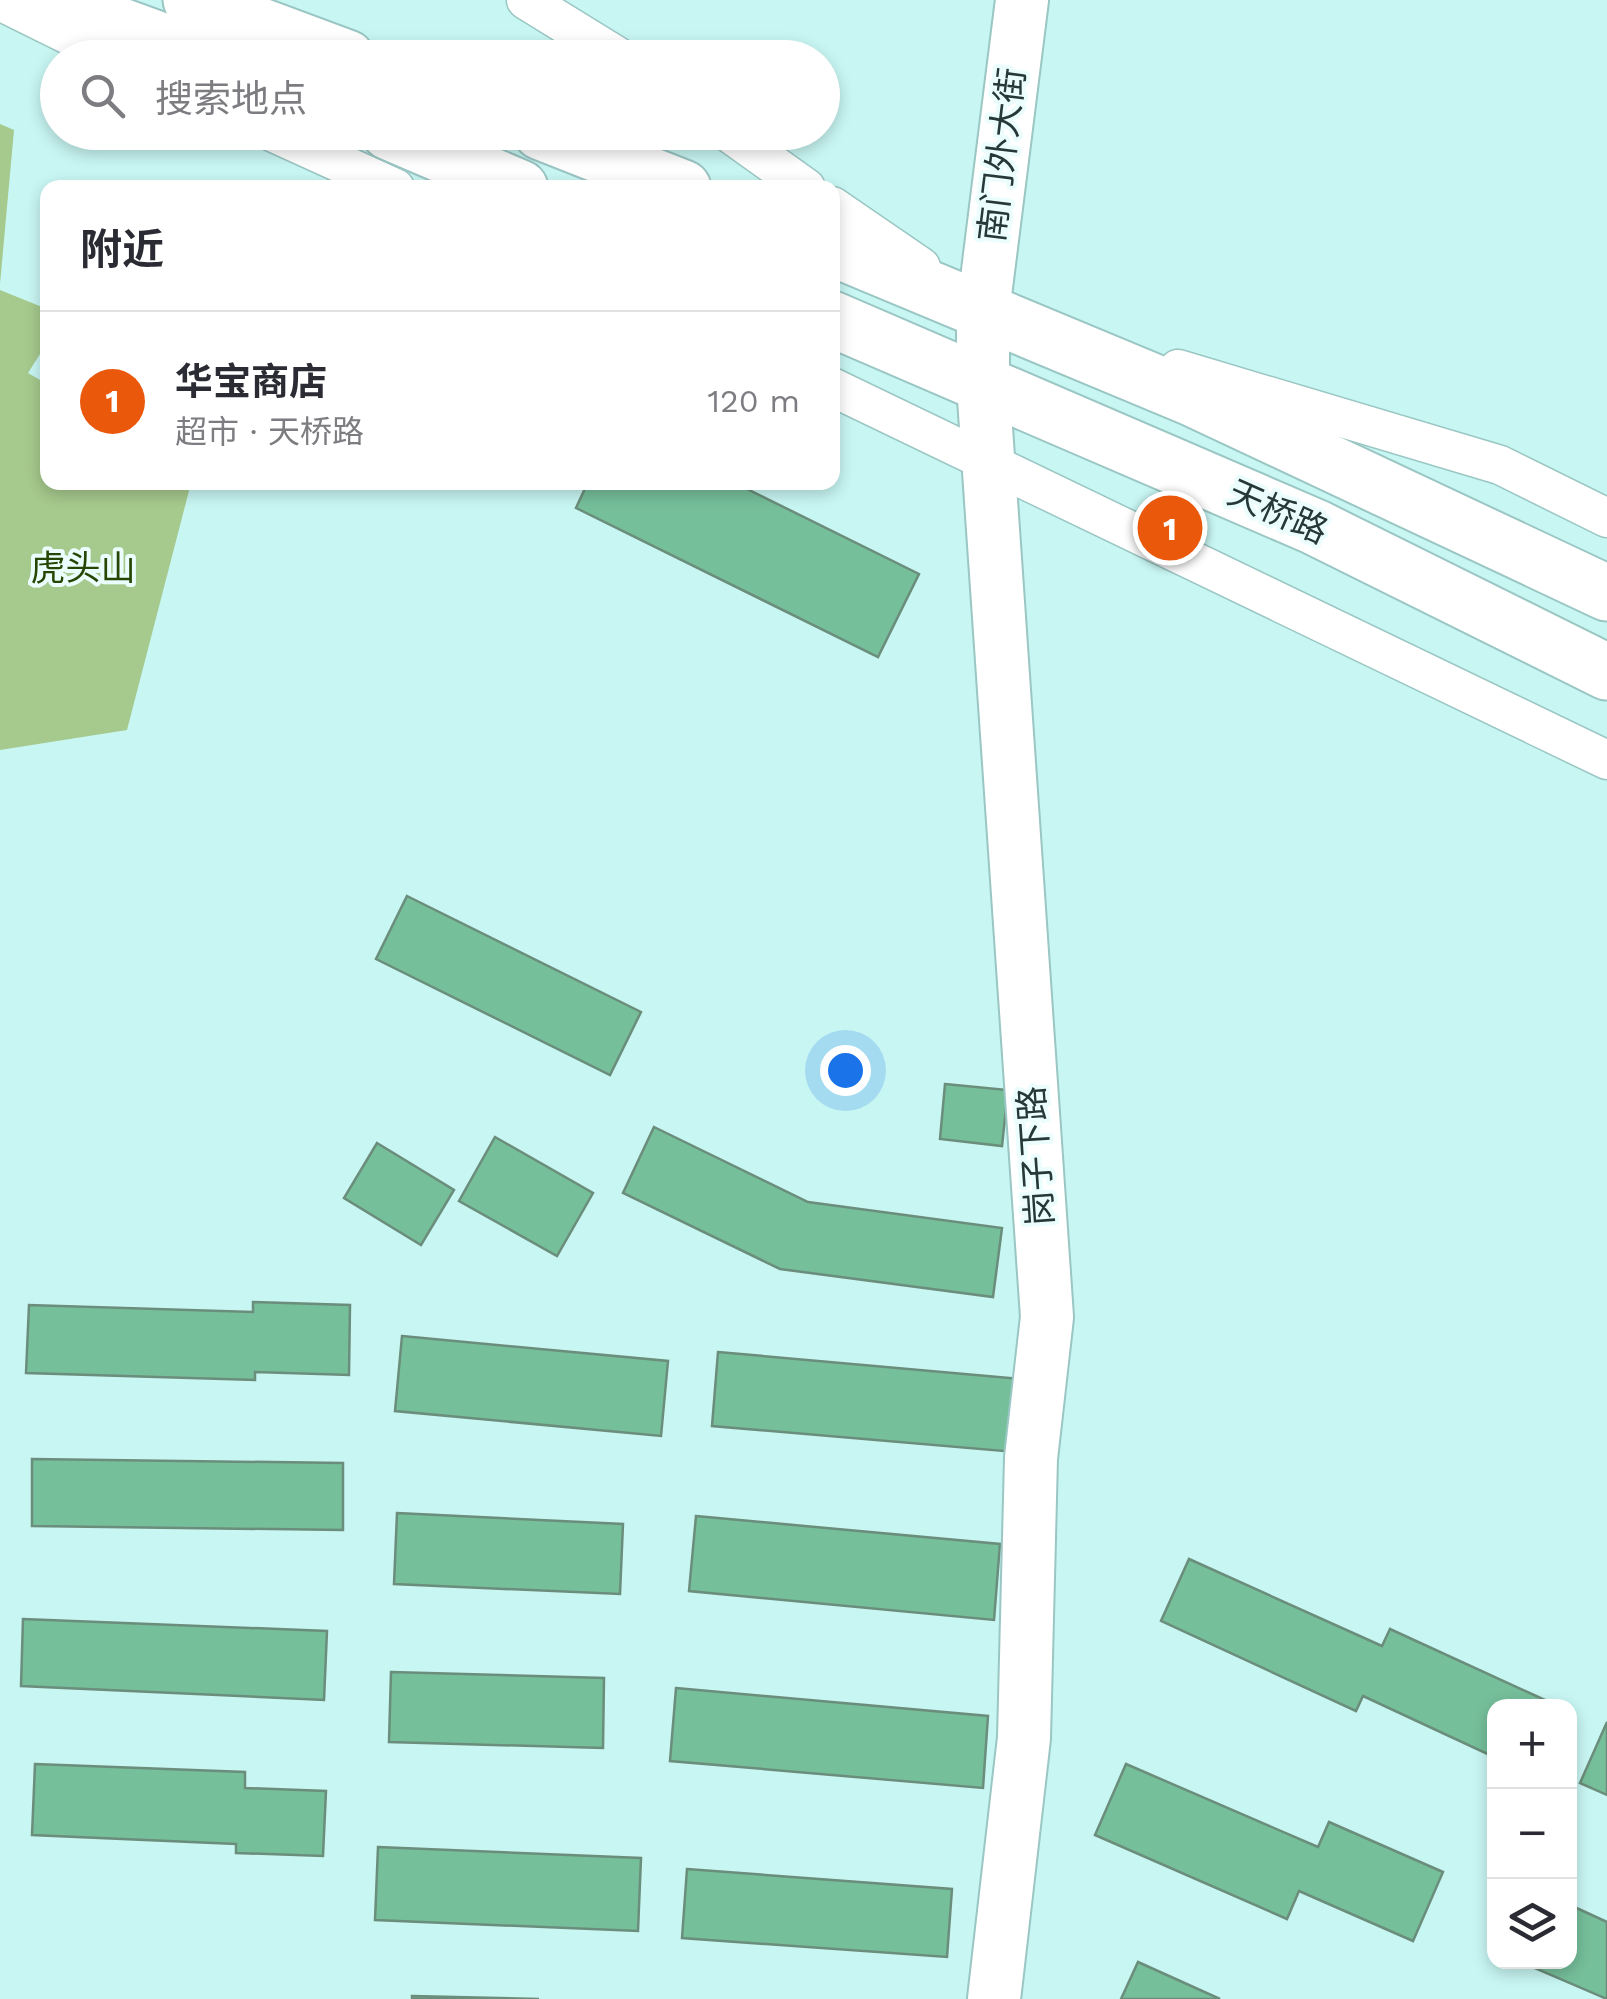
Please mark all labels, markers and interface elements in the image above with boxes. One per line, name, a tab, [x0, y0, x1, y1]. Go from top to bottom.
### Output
search box	[40, 40, 840, 150]
street label: 南门外大街	[970, 66, 1034, 244]
icon: search	[75, 68, 130, 123]
text: 搜索地点	[155, 77, 307, 121]
text: 附近	[80, 225, 164, 274]
text: 华宝商店	[175, 360, 327, 404]
text: 1	[106, 382, 119, 420]
text: 120 m	[708, 382, 800, 420]
text: 超市 · 天桥路	[175, 413, 364, 451]
street label: 天桥路	[1221, 471, 1335, 553]
pin: 1	[1138, 490, 1202, 566]
park label: 虎头山	[30, 547, 136, 589]
your location	[820, 1045, 871, 1096]
street label: 岗子下路	[1010, 1085, 1062, 1227]
map controls	[1487, 1699, 1577, 1969]
button: +	[1487, 1699, 1577, 1789]
button: −	[1487, 1789, 1577, 1879]
button: layers	[1487, 1879, 1577, 1969]

